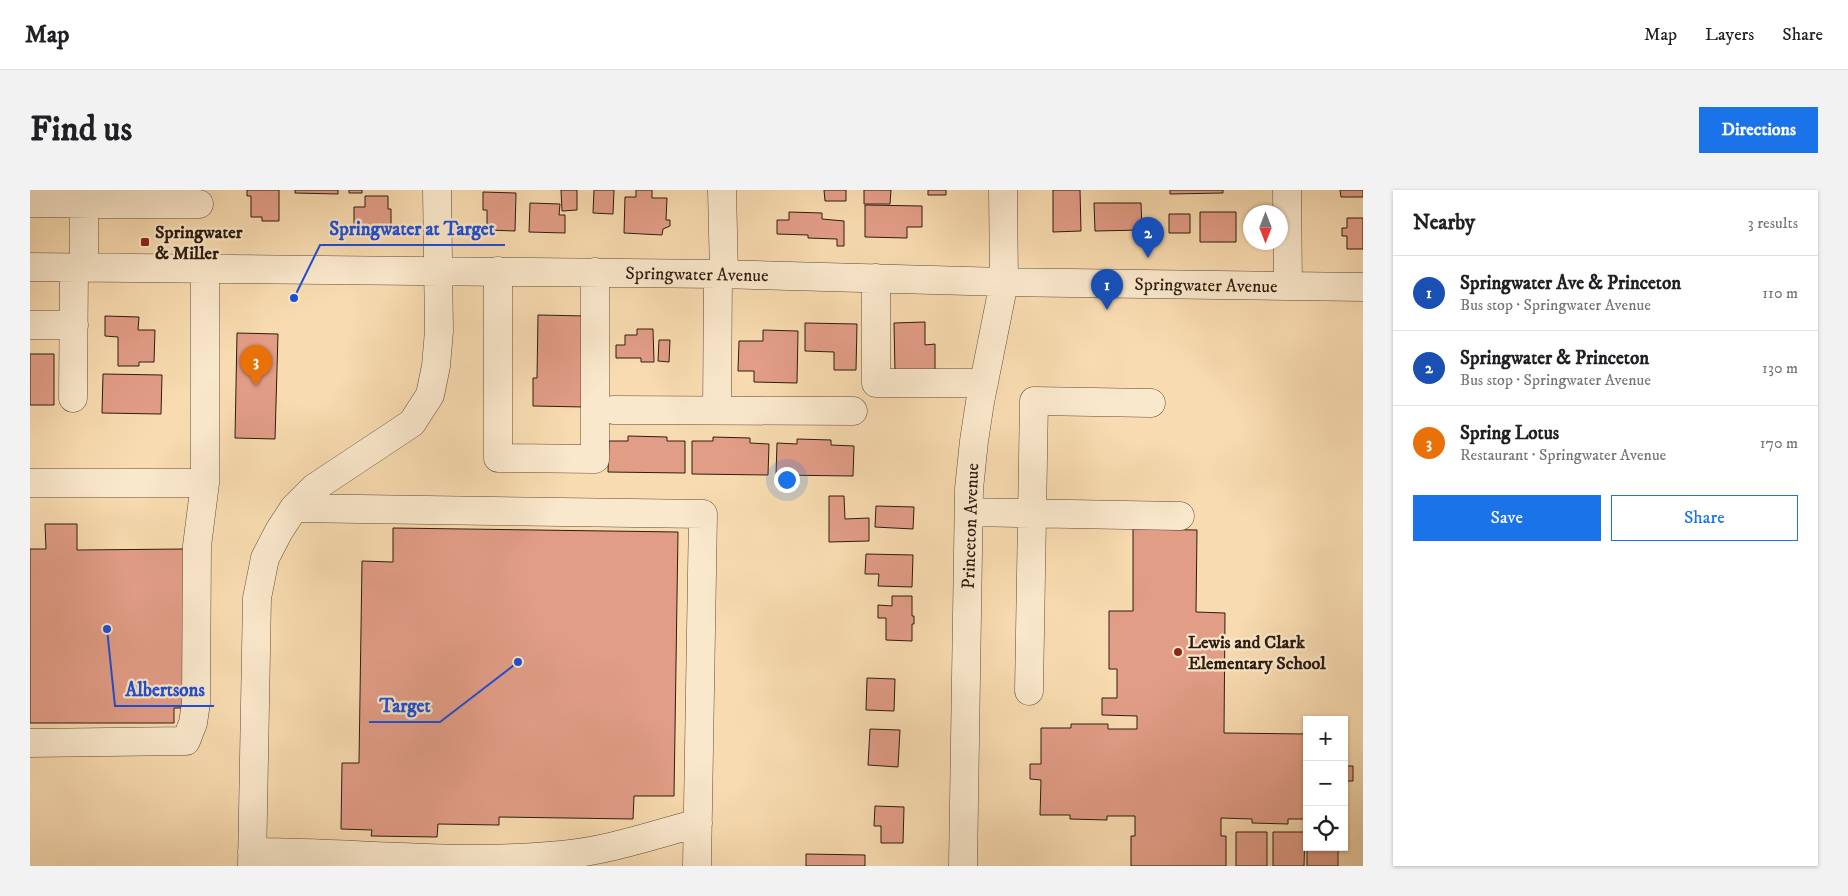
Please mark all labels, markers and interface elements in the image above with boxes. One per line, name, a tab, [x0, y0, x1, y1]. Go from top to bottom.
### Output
text: Map	[25, 20, 69, 50]
text: Map	[1644, 24, 1677, 46]
text: Layers	[1705, 24, 1754, 46]
text: Share	[1782, 24, 1823, 46]
button: Directions	[1699, 107, 1818, 153]
text: Find us	[30, 108, 132, 152]
north arrow	[1243, 205, 1288, 250]
text: Nearby	[1413, 210, 1475, 236]
callout: Springwater at Target	[320, 211, 505, 245]
text: 3 results	[1748, 213, 1798, 233]
pin: 2	[1132, 217, 1164, 258]
text: Springwater at Target	[329, 218, 496, 241]
place label: Springwater & Miller	[155, 222, 243, 265]
marker: Springwater & Miller	[139, 236, 151, 248]
street label: Springwater Avenue	[625, 263, 769, 287]
pin: 1	[1091, 269, 1123, 310]
text: Springwater Ave & Princeton	[1460, 272, 1681, 295]
street label: Springwater Avenue	[1134, 274, 1278, 298]
text: 1	[1426, 283, 1432, 303]
text: 110 m	[1762, 283, 1798, 303]
text: Bus stop · Springwater Avenue	[1460, 295, 1651, 315]
pin: 3	[240, 345, 272, 386]
text: Springwater & Princeton	[1460, 347, 1649, 370]
text: 2	[1425, 358, 1433, 378]
text: 130 m	[1762, 358, 1798, 378]
text: Bus stop · Springwater Avenue	[1460, 370, 1651, 390]
text: Spring Lotus	[1460, 422, 1559, 445]
text: 3	[1426, 433, 1432, 453]
text: 170 m	[1760, 433, 1798, 453]
text: Restaurant · Springwater Avenue	[1460, 445, 1666, 465]
street label: Princeton Avenue	[958, 463, 984, 589]
your location	[774, 467, 800, 493]
button: Save	[1413, 495, 1601, 541]
button: Share	[1611, 495, 1798, 541]
place label: Lewis and Clark Elementary School	[1188, 632, 1326, 675]
marker: Lewis and Clark Elementary School	[1172, 646, 1184, 658]
callout: Albertsons	[115, 672, 214, 706]
text: Albertsons	[124, 679, 205, 702]
callout: Target	[369, 688, 440, 722]
text: Target	[378, 695, 431, 718]
map controls	[1303, 716, 1348, 851]
button: +	[1303, 716, 1348, 761]
button: −	[1303, 761, 1348, 806]
button: locate	[1303, 806, 1348, 851]

